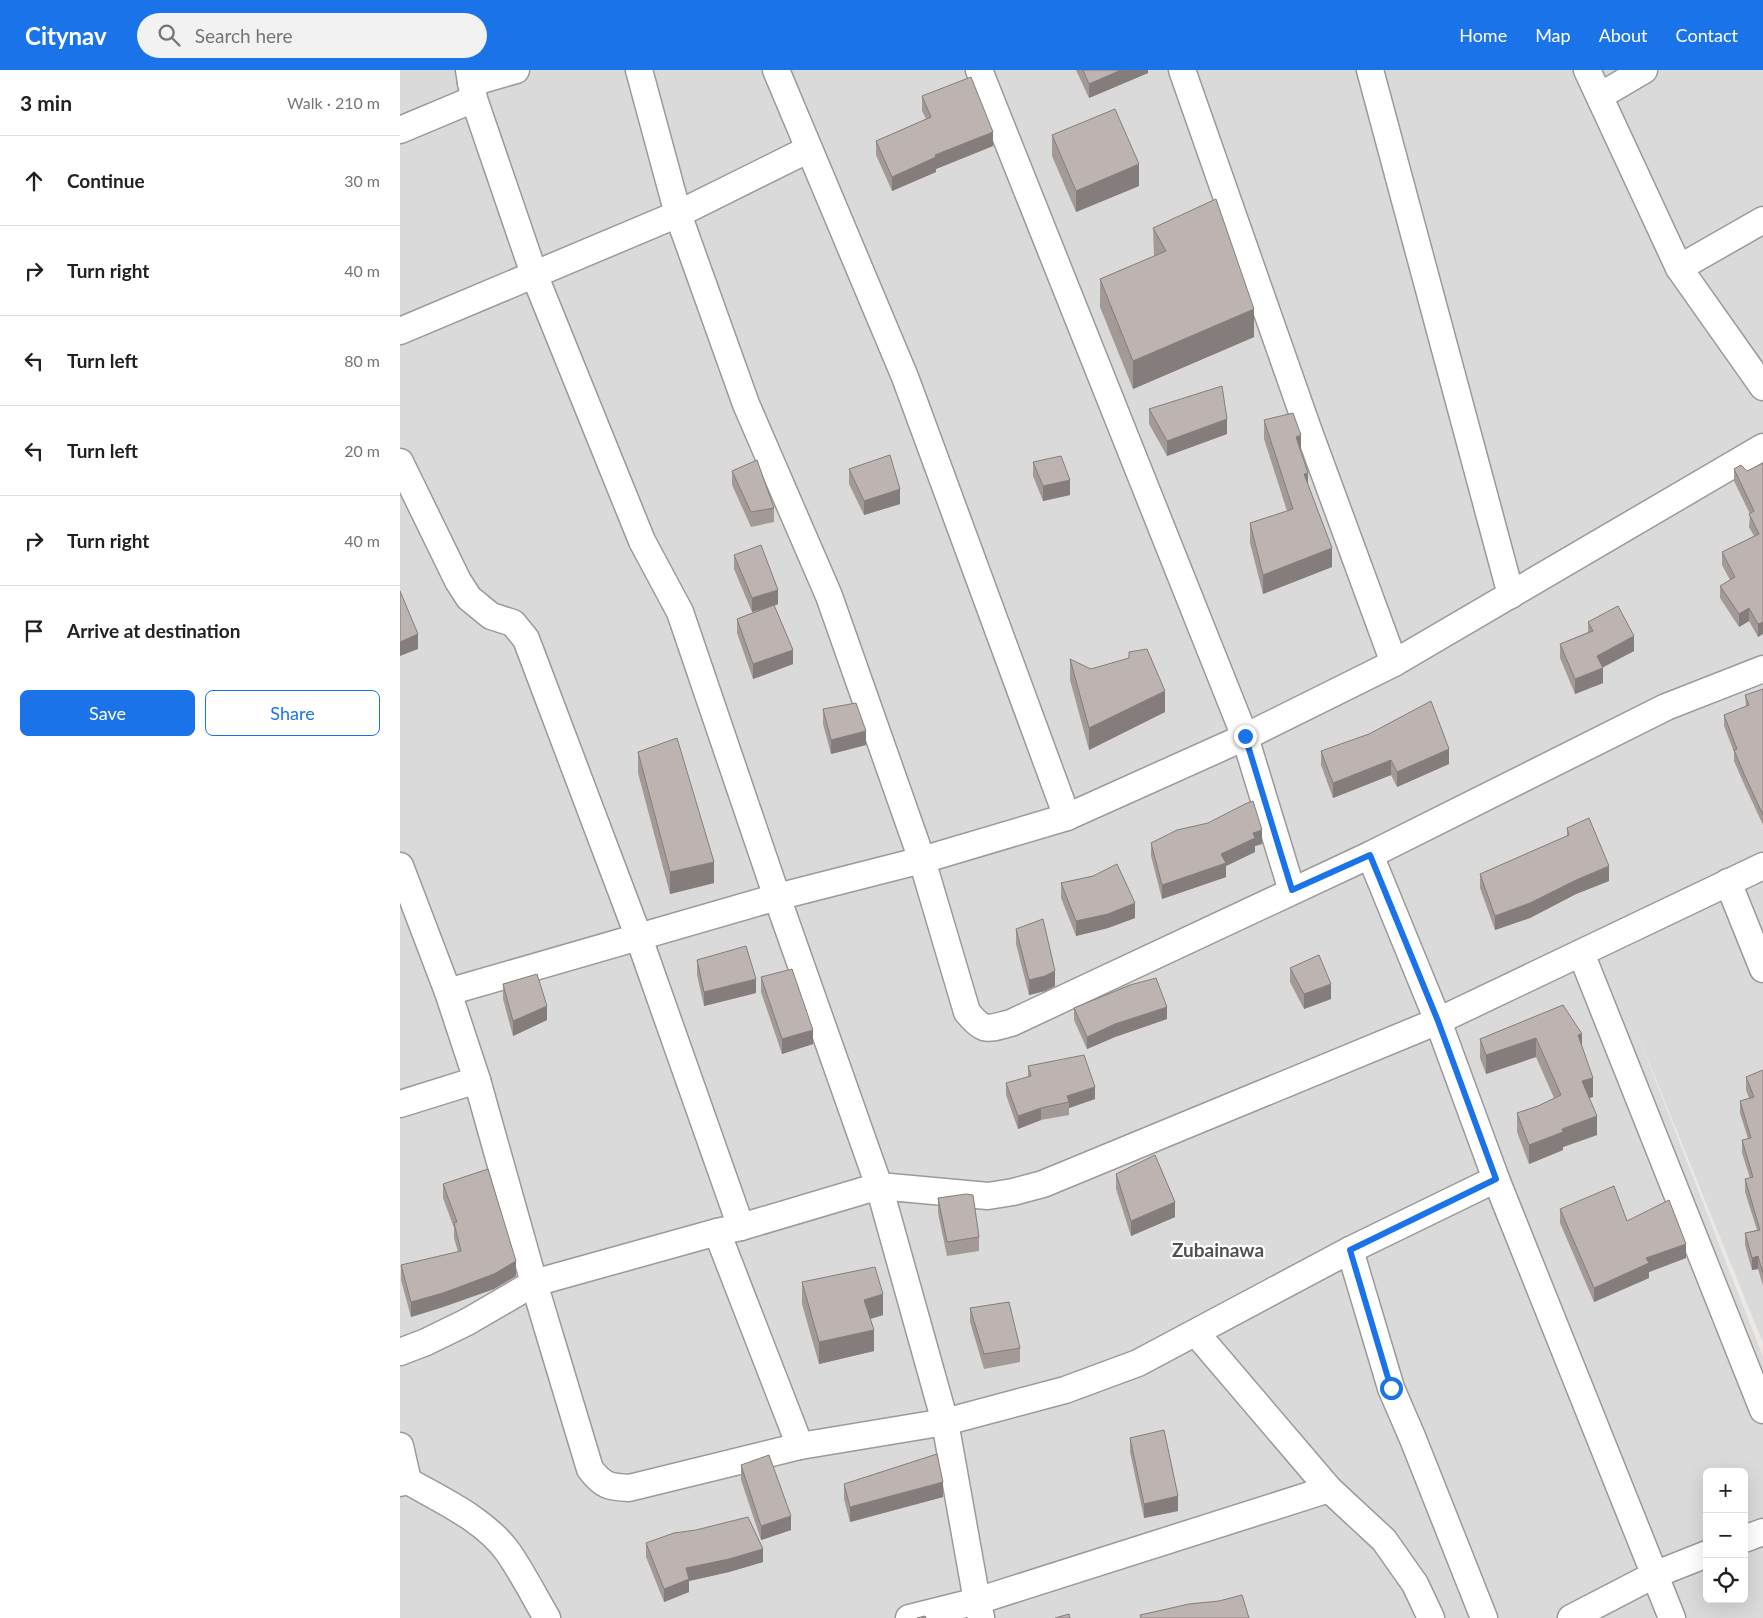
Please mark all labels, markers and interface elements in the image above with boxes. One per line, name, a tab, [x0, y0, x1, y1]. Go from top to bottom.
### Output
search box	[137, 13, 487, 58]
text: Citynav	[25, 21, 107, 50]
icon: search	[155, 21, 183, 49]
text: Search here	[195, 24, 293, 47]
text: Home	[1459, 24, 1507, 46]
text: Map	[1535, 24, 1571, 46]
text: About	[1599, 24, 1648, 46]
text: Contact	[1676, 24, 1738, 46]
text: 3 min	[20, 90, 72, 115]
text: Walk · 210 m	[287, 93, 380, 112]
icon: ahead	[20, 167, 48, 195]
text: Continue	[67, 169, 145, 192]
text: 30 m	[344, 171, 380, 190]
icon: right	[20, 257, 48, 285]
text: Turn right	[67, 259, 149, 282]
text: 40 m	[344, 261, 380, 280]
icon: left	[20, 347, 48, 375]
text: Turn left	[67, 349, 138, 372]
text: 80 m	[344, 351, 380, 370]
icon: left	[20, 437, 48, 465]
text: Turn left	[67, 439, 138, 462]
text: 20 m	[344, 441, 380, 460]
icon: right	[20, 527, 48, 555]
text: Turn right	[67, 529, 149, 552]
text: 40 m	[344, 531, 380, 550]
icon: arrive	[20, 617, 48, 645]
text: Arrive at destination	[67, 619, 240, 642]
button: Save	[20, 690, 195, 736]
button: Share	[205, 690, 380, 736]
route end	[1234, 725, 1257, 748]
district label: Zubainawa	[1172, 1238, 1264, 1261]
route start	[1380, 1377, 1403, 1400]
map controls	[1703, 1468, 1748, 1603]
button: +	[1703, 1468, 1748, 1513]
button: −	[1703, 1513, 1748, 1558]
button: locate	[1703, 1558, 1748, 1603]

